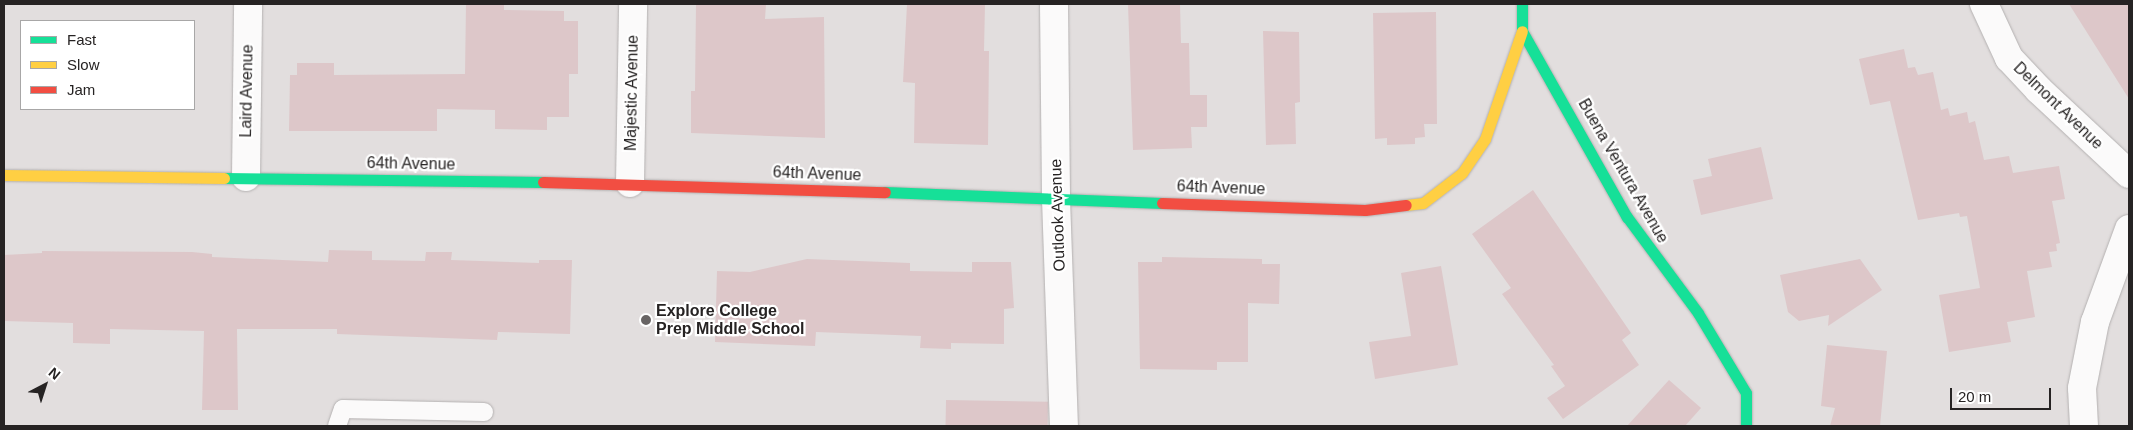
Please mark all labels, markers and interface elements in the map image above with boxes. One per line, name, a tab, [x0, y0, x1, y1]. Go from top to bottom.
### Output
legend	[20, 20, 195, 110]
text: Fast	[67, 31, 96, 48]
street label: Majestic Avenue	[621, 34, 643, 152]
street label: Laird Avenue	[237, 44, 257, 138]
text: Slow	[67, 56, 100, 73]
street label: Delmont Avenue	[2009, 58, 2107, 154]
text: Jam	[67, 81, 95, 98]
street label: Buena Ventura Avenue	[1574, 95, 1672, 247]
street label: 64th Avenue	[366, 154, 456, 174]
street label: Outlook Avenue	[1046, 158, 1070, 272]
street label: 64th Avenue	[772, 163, 862, 185]
street label: 64th Avenue	[1176, 177, 1266, 199]
place label: Explore College Prep Middle School	[656, 301, 804, 339]
marker: Explore College Prep Middle School	[640, 314, 652, 326]
north arrow	[20, 360, 70, 410]
text: N	[46, 364, 64, 383]
scale bar	[1953, 378, 2054, 410]
text: 20 m	[1958, 388, 1991, 405]

